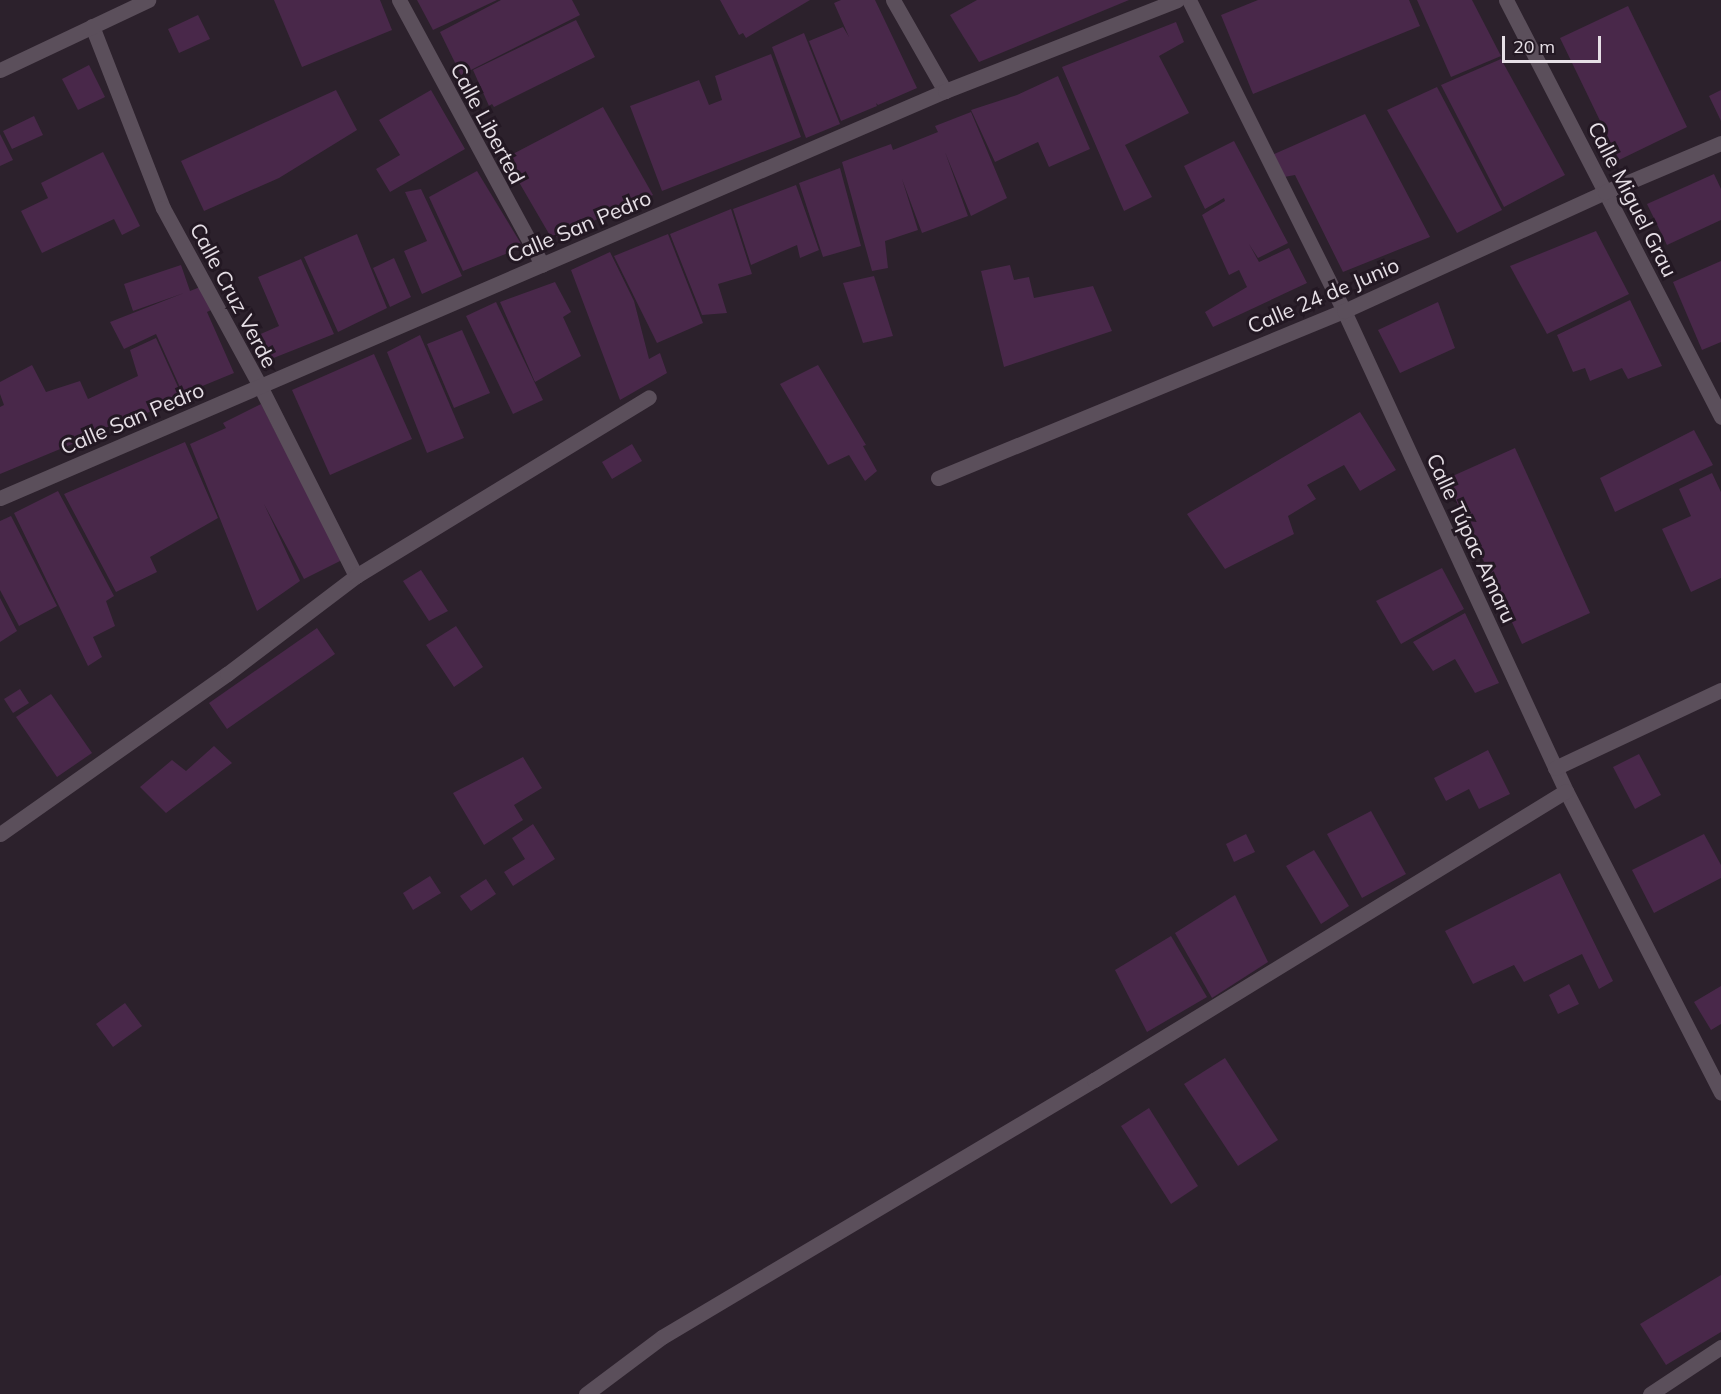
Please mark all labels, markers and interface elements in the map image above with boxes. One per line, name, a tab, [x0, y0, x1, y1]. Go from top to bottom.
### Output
scale bar	[1505, 24, 1604, 62]
text: 20 m	[1513, 35, 1555, 58]
street label: Calle Liberted	[446, 58, 530, 188]
street label: Calle Miguel Grau	[1583, 117, 1683, 281]
street label: Calle San Pedro	[503, 184, 655, 268]
street label: Calle Cruz Verde	[185, 218, 283, 372]
street label: Calle 24 de Junio	[1244, 252, 1402, 338]
street label: Calle San Pedro	[56, 376, 208, 460]
street label: Calle Túpac Amaru	[1422, 449, 1522, 627]

